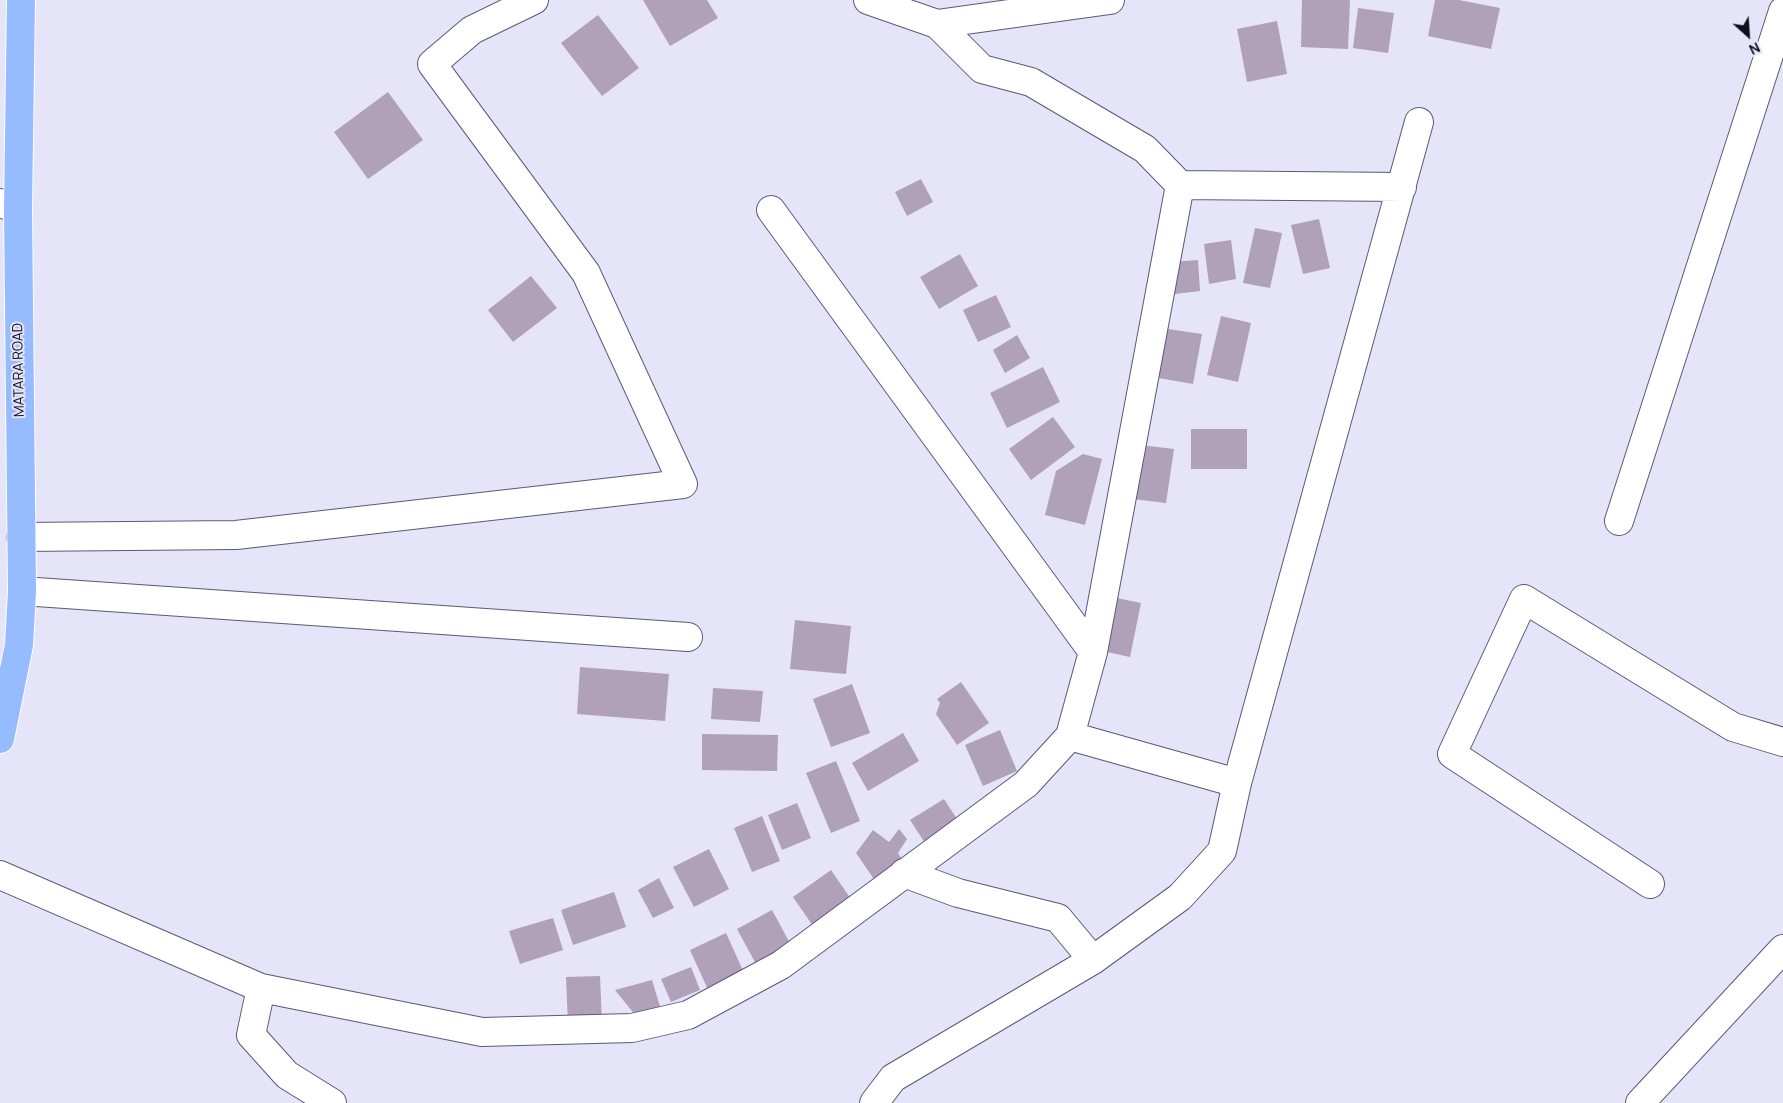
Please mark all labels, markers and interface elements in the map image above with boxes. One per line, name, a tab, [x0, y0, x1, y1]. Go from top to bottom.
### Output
north arrow	[1723, 10, 1773, 60]
text: N	[1746, 38, 1763, 60]
street label: MATARA ROAD	[10, 323, 28, 417]

